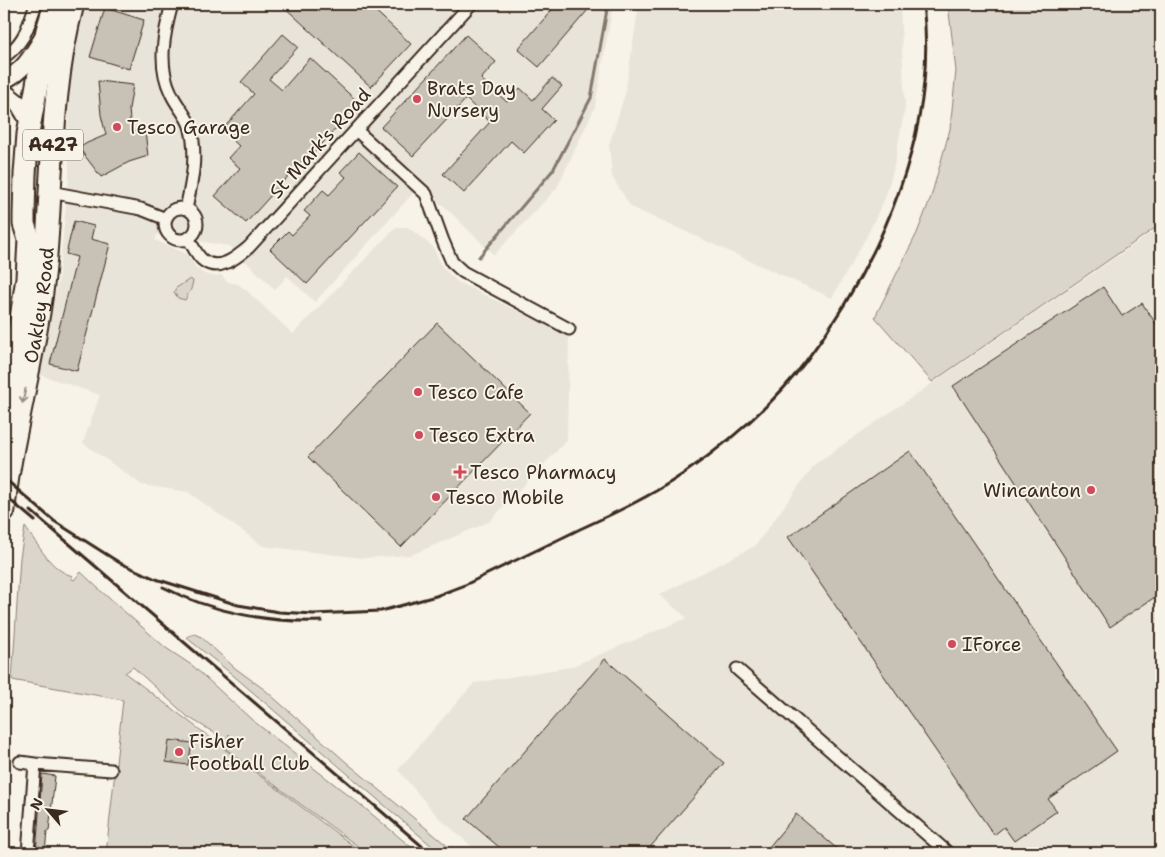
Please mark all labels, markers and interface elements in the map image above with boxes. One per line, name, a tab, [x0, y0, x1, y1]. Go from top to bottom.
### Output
place label: Brats Day Nursery	[427, 76, 516, 123]
street label: St Mark's Road	[264, 82, 376, 204]
marker: Brats Day Nursery	[411, 93, 423, 105]
place label: Tesco Garage	[127, 115, 251, 140]
marker: Tesco Garage	[111, 121, 123, 133]
road number: A427	[23, 130, 83, 160]
street label: Oakley Road	[18, 246, 59, 365]
place label: Tesco Cafe	[428, 380, 524, 405]
marker: Tesco Cafe	[412, 386, 424, 398]
one-way arrow	[18, 388, 28, 404]
place label: Tesco Extra	[429, 423, 535, 448]
marker: Tesco Extra	[413, 429, 425, 441]
place label: Tesco Pharmacy	[470, 460, 616, 485]
marker: Tesco Pharmacy	[454, 466, 466, 478]
place label: Wincanton	[983, 478, 1081, 503]
marker: Wincanton	[1085, 484, 1097, 496]
place label: Tesco Mobile	[446, 485, 564, 510]
marker: Tesco Mobile	[430, 491, 442, 503]
place label: IForce	[962, 632, 1022, 657]
marker: IForce	[946, 638, 958, 650]
place label: Fisher Football Club	[189, 729, 310, 776]
marker: Fisher Football Club	[173, 746, 185, 758]
north arrow	[22, 784, 72, 834]
text: N	[26, 795, 47, 813]

